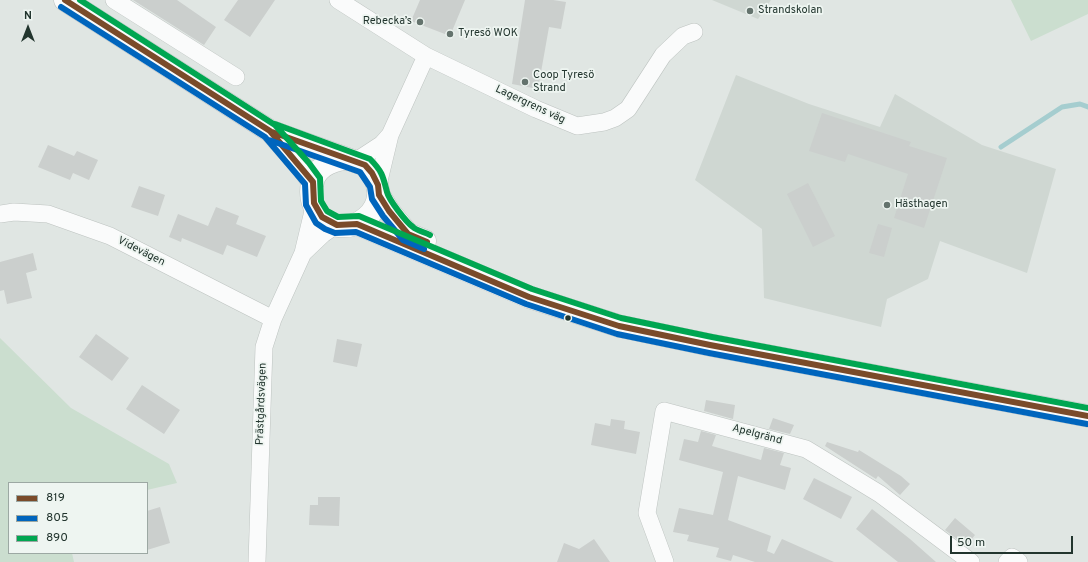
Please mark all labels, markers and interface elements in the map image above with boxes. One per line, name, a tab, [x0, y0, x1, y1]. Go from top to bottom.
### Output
place label: Strandskolan	[758, 4, 823, 18]
marker: Strandskolan	[745, 6, 755, 16]
north arrow	[8, 8, 48, 48]
text: N	[24, 9, 32, 23]
place label: Rebecka’s	[363, 15, 412, 29]
marker: Rebecka’s	[415, 17, 425, 27]
place label: Tyresö WOK	[458, 27, 518, 41]
marker: Tyresö WOK	[445, 29, 455, 39]
place label: Coop Tyresö Strand	[533, 69, 594, 95]
marker: Coop Tyresö Strand	[520, 77, 530, 87]
street label: Lagergrens väg	[493, 83, 567, 127]
place label: Hästhagen	[895, 198, 948, 212]
marker: Hästhagen	[882, 200, 892, 210]
street label: Videvägen	[115, 234, 167, 270]
unlabelled marker	[563, 313, 573, 323]
street label: Prästgårdsvägen	[254, 363, 270, 445]
street label: Apelgränd	[731, 422, 783, 448]
legend	[8, 482, 148, 554]
text: 819	[46, 490, 65, 506]
text: 805	[46, 510, 68, 526]
scale bar	[952, 528, 1075, 554]
text: 890	[46, 530, 68, 546]
text: 50 m	[957, 535, 985, 551]

